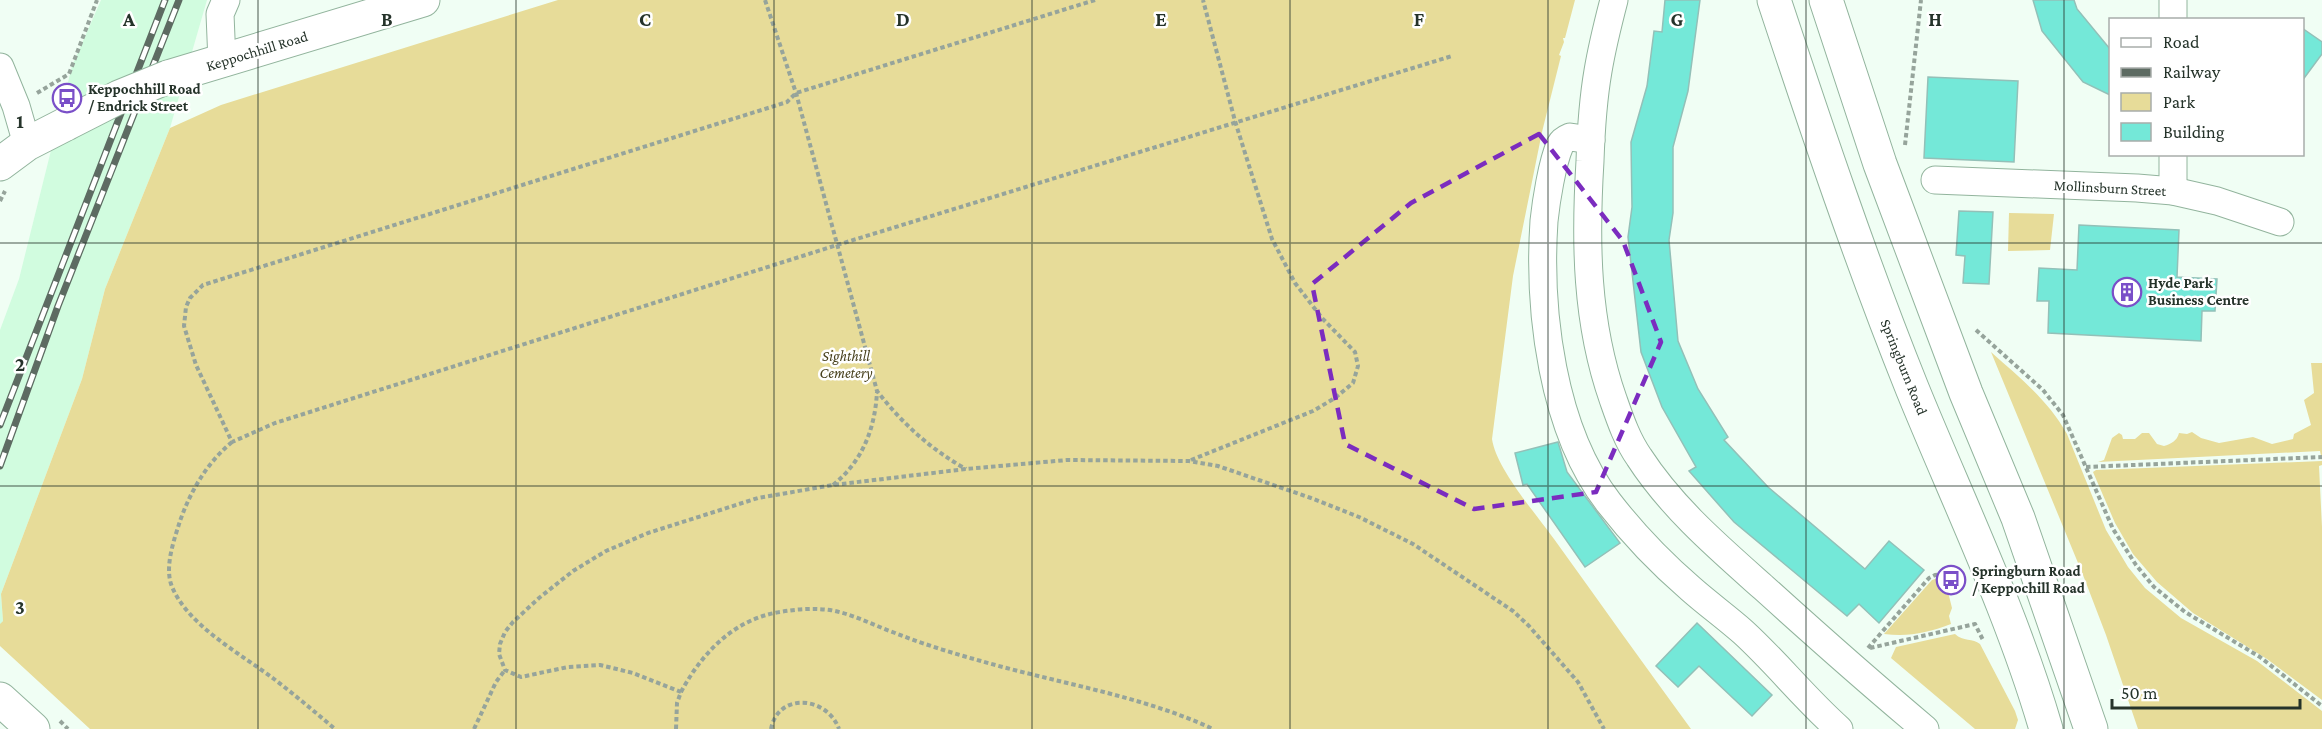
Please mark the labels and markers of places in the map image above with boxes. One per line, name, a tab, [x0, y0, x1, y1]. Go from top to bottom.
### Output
place label: Keppochhill Road / Endrick Street	[88, 81, 201, 114]
bus stop icon: Keppochhill Road / Endrick Street	[51, 82, 83, 114]
place label: Hyde Park Business Centre	[2148, 275, 2249, 308]
building icon: Hyde Park Business Centre	[2111, 276, 2143, 308]
place label: Springburn Road / Keppochill Road	[1972, 563, 2086, 596]
bus stop icon: Springburn Road / Keppochill Road	[1935, 564, 1967, 596]

